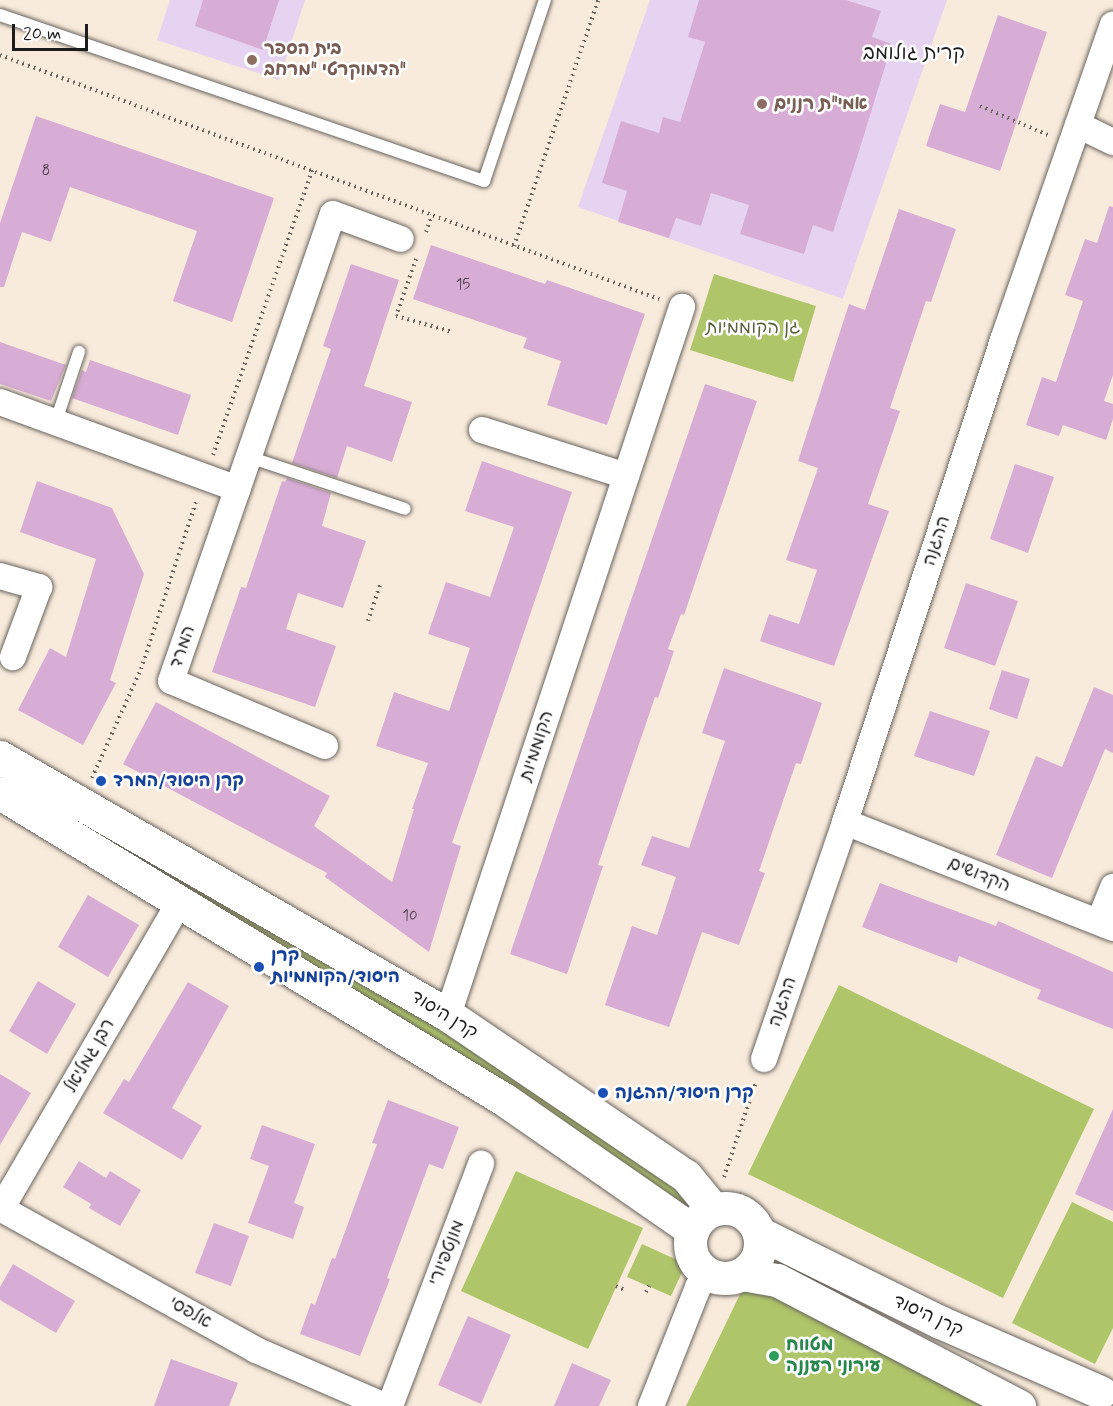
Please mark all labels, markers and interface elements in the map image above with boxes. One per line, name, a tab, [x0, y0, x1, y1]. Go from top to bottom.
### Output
scale bar	[15, 12, 92, 50]
text: 20 m	[23, 22, 61, 46]
place label: בית הספר הדמוקרטי "מרחב"	[264, 39, 406, 82]
district label: קרית גולומב	[863, 41, 965, 65]
marker: בית הספר הדמוקרטי "מרחב"	[245, 53, 259, 67]
place label: אמי"ת רננים	[774, 93, 867, 115]
marker: אמי"ת רננים	[755, 97, 769, 111]
house number: 8	[42, 163, 50, 181]
house number: 15	[456, 277, 470, 295]
park label: גן הקוממיות	[706, 317, 800, 339]
street label: ההגנה	[919, 513, 955, 569]
street label: המרד	[166, 623, 200, 671]
street label: הקוממיות	[515, 708, 559, 784]
place label: קרן היסוד/המרד	[113, 770, 244, 792]
marker: קרן היסוד/המרד	[94, 774, 108, 788]
street label: הקדושים	[945, 853, 1013, 897]
house number: 10	[402, 908, 418, 926]
place label: קרן היסוד/הקוממיות	[271, 946, 400, 988]
marker: קרן היסוד/הקוממיות	[252, 960, 266, 974]
street label: ההגנה	[764, 974, 802, 1030]
street label: קרן היסוד	[407, 986, 481, 1044]
street label: רבן גמליאל	[60, 1015, 120, 1097]
place label: קרן היסוד/ההגנה	[615, 1082, 754, 1104]
marker: קרן היסוד/ההגנה	[596, 1086, 610, 1100]
street label: מונטפיורי	[425, 1217, 469, 1289]
street label: קרן היסוד	[890, 1290, 966, 1342]
street label: אלפסי	[165, 1293, 215, 1333]
place label: מטווח עירוני רעננה	[786, 1335, 880, 1378]
marker: מטווח עירוני רעננה	[767, 1349, 781, 1363]

